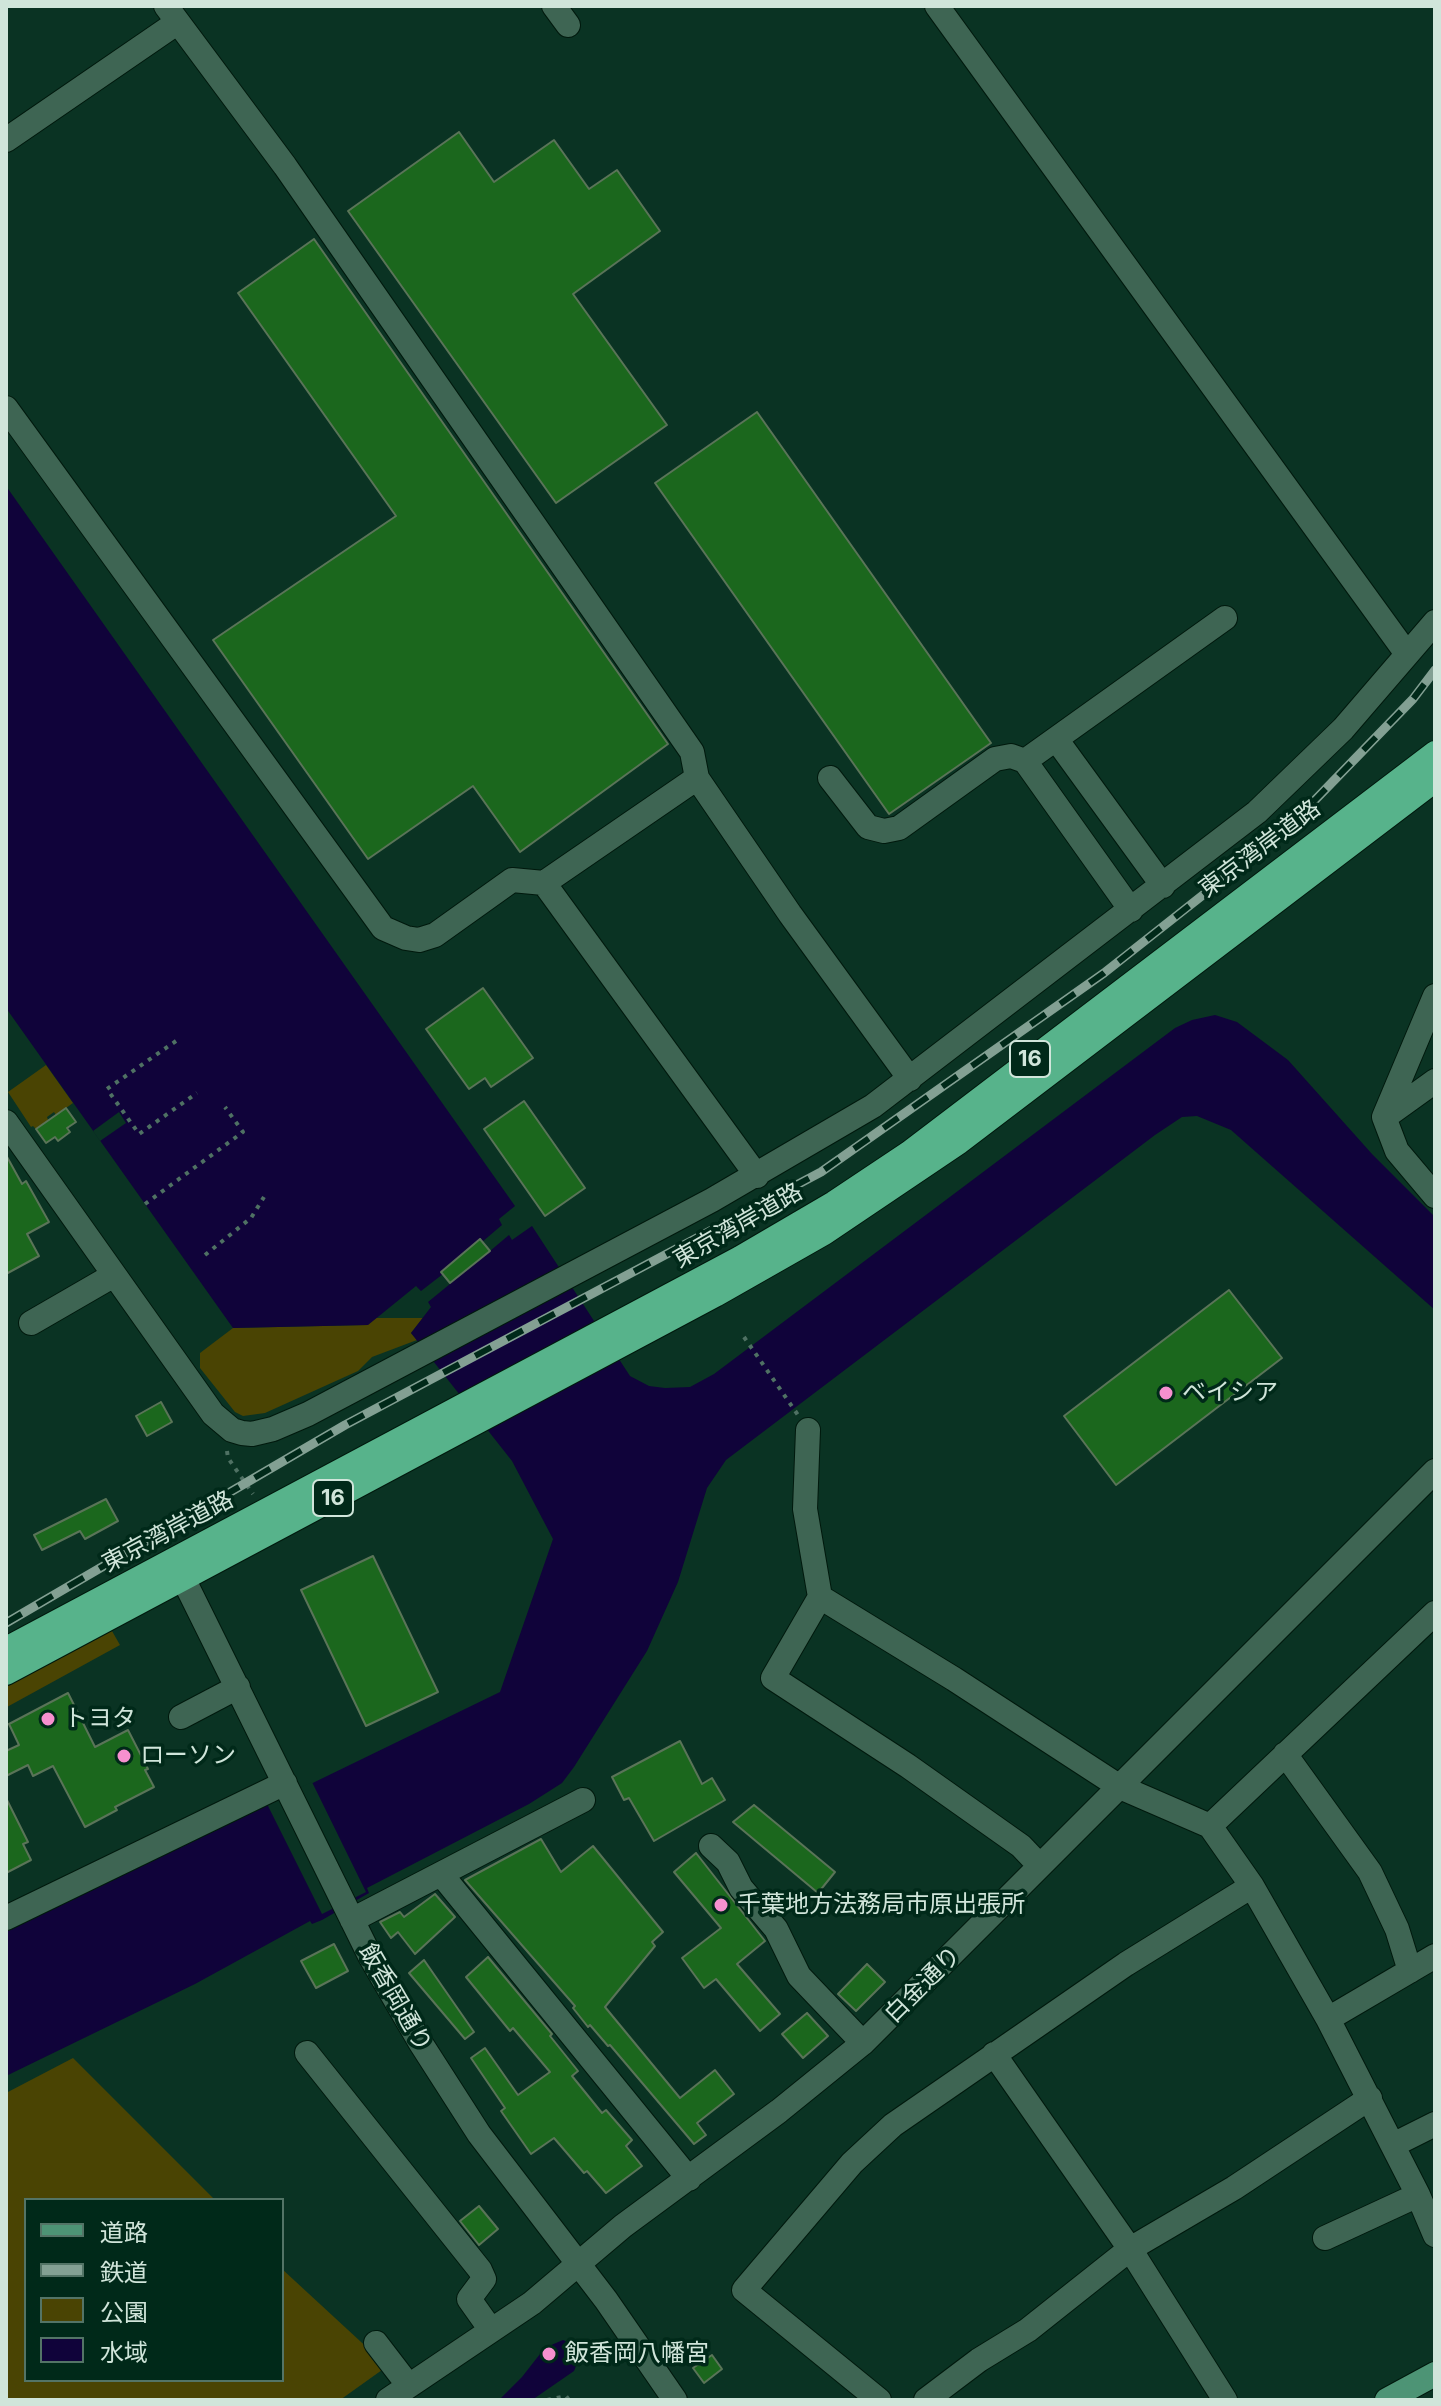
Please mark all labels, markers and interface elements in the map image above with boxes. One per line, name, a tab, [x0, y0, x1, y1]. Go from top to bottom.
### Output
street label: 東京湾岸道路	[1194, 794, 1326, 904]
road number: 16	[1010, 1041, 1050, 1077]
street label: 東京湾岸道路	[668, 1178, 808, 1274]
place label: ベイシア	[1182, 1379, 1278, 1407]
marker: ベイシア	[1157, 1384, 1175, 1402]
road number: 16	[313, 1480, 353, 1516]
street label: 東京湾岸道路	[98, 1485, 238, 1579]
place label: トヨタ	[64, 1705, 136, 1733]
marker: トヨタ	[39, 1710, 57, 1728]
place label: ローソン	[140, 1742, 236, 1770]
marker: ローソン	[115, 1747, 133, 1765]
place label: 千葉地方法務局市原出張所	[737, 1891, 1025, 1919]
marker: 千葉地方法務局市原出張所	[712, 1896, 730, 1914]
street label: 飯香岡通り	[353, 1939, 437, 2057]
street label: 白金通り	[879, 1941, 967, 2029]
legend	[24, 2198, 284, 2382]
text: 道路	[100, 2218, 148, 2247]
text: 鉄道	[100, 2258, 148, 2287]
text: 公園	[100, 2298, 148, 2327]
text: 水域	[100, 2338, 148, 2367]
place label: 飯香岡八幡宮	[565, 2340, 709, 2368]
marker: 飯香岡八幡宮	[540, 2345, 558, 2363]

